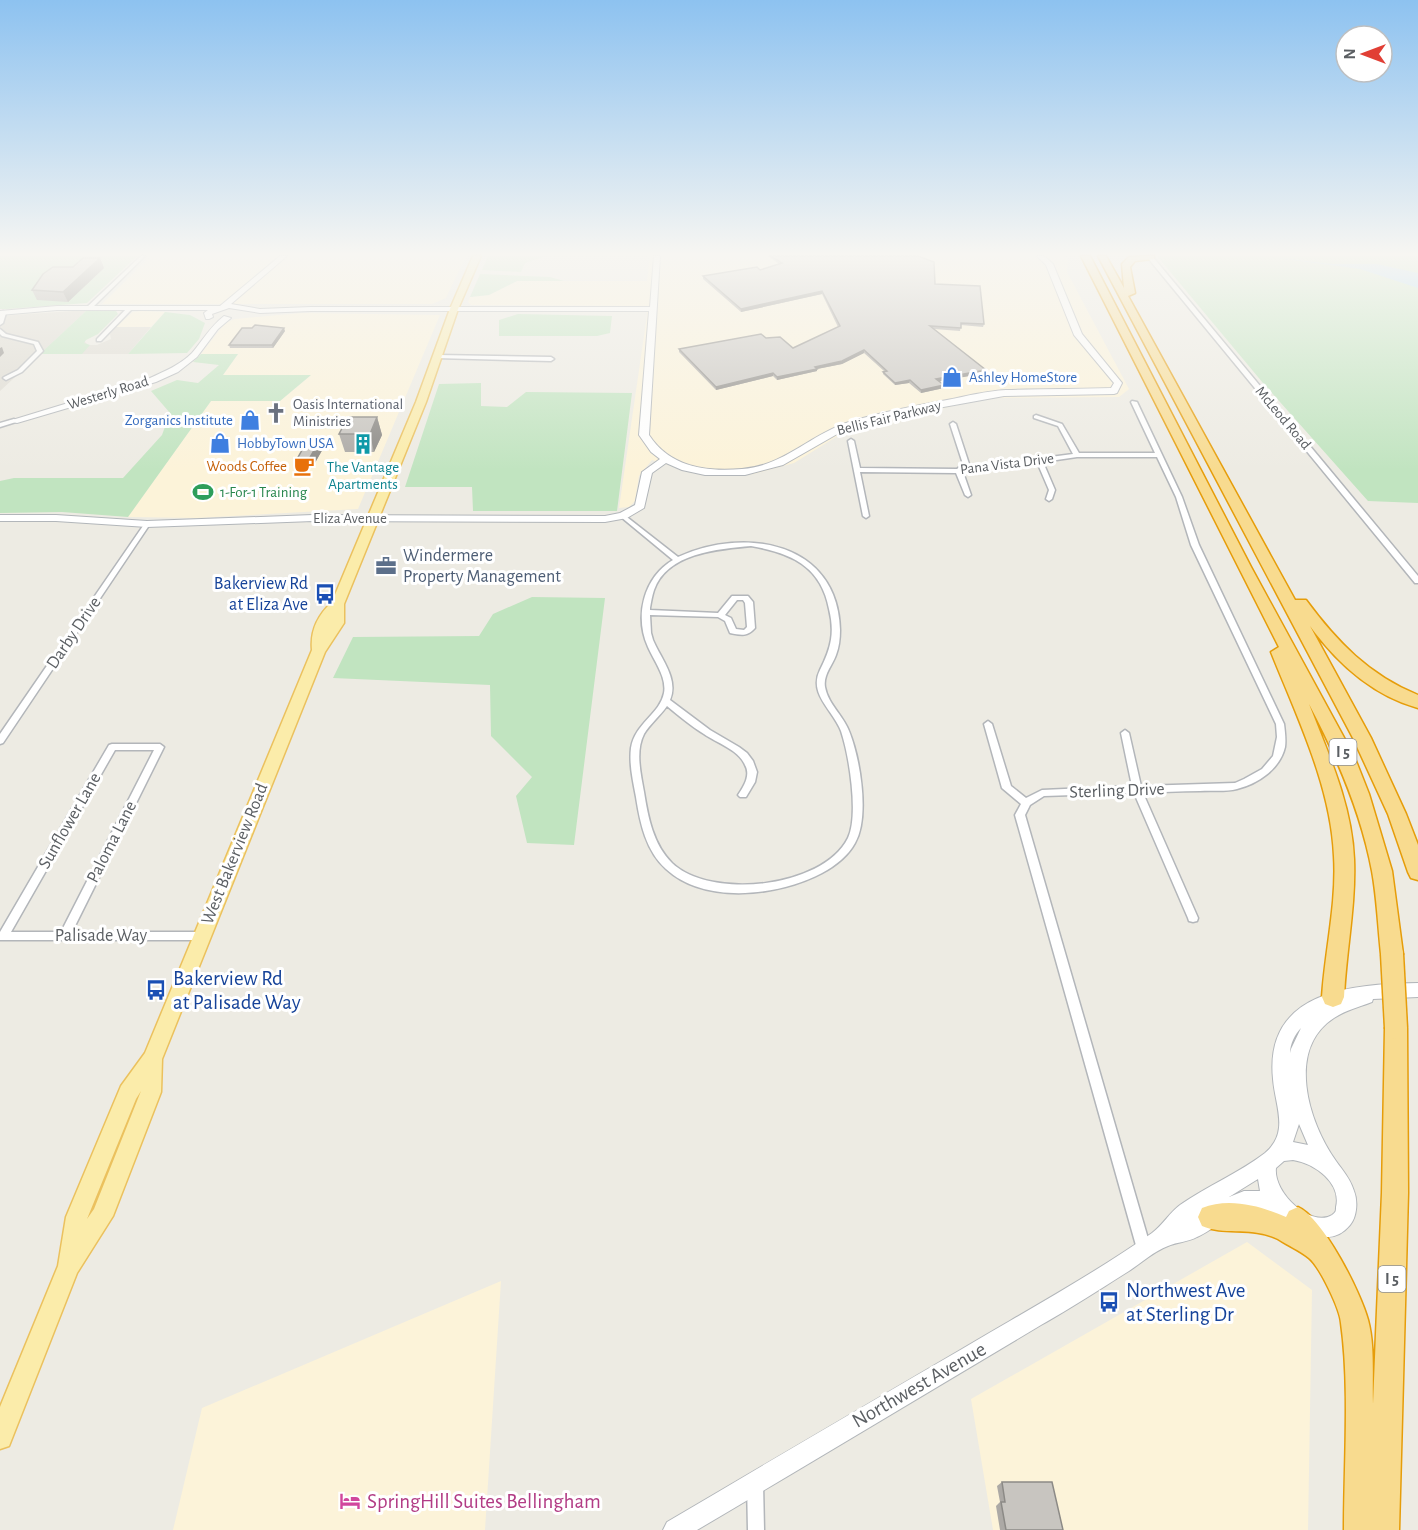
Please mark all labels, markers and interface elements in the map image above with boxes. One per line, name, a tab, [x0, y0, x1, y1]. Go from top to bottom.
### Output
north arrow	[1334, 24, 1394, 84]
text: N	[1342, 48, 1358, 60]
shop icon: Ashley HomeStore	[940, 365, 964, 389]
place label: Ashley HomeStore	[969, 370, 1077, 385]
street label: Westerly Road	[66, 373, 151, 412]
street label: McLeod Road	[1252, 384, 1314, 453]
place label: Oasis International Ministries	[293, 397, 403, 429]
street label: Bellis Fair Parkway	[835, 398, 943, 438]
church icon: Oasis International Ministries	[264, 401, 288, 425]
shop icon: Zorganics Institute	[238, 408, 262, 432]
place label: Zorganics Institute	[125, 413, 233, 428]
shop icon: HobbyTown USA	[208, 431, 232, 455]
building icon: The Vantage Apartments	[351, 432, 375, 456]
place label: HobbyTown USA	[237, 436, 334, 451]
street label: Pana Vista Drive	[959, 451, 1055, 477]
cafe icon: Woods Coffee	[292, 454, 316, 478]
place label: Woods Coffee	[207, 459, 287, 474]
place label: The Vantage Apartments	[327, 460, 399, 492]
sports icon: 1-For-1 Training	[191, 480, 215, 504]
place label: 1-For-1 Training	[220, 485, 308, 500]
street label: Eliza Avenue	[313, 511, 387, 526]
place label: Windermere Property Management	[403, 547, 561, 586]
office icon: Windermere Property Management	[374, 554, 398, 578]
place label: Bakerview Rd at Eliza Ave	[214, 575, 308, 614]
bus stop icon: Bakerview Rd at Eliza Ave	[313, 582, 337, 606]
street label: Darby Drive	[43, 594, 105, 672]
road number: I 5	[1330, 739, 1356, 765]
street label: Sunflower Lane	[35, 770, 105, 872]
street label: Sterling Drive	[1069, 780, 1165, 802]
street label: West Bakerview Road	[198, 781, 272, 927]
street label: Paloma Lane	[84, 798, 140, 886]
street label: Palisade Way	[55, 927, 148, 945]
place label: Bakerview Rd at Palisade Way	[173, 968, 301, 1013]
bus stop icon: Bakerview Rd at Palisade Way	[144, 978, 168, 1002]
road number: I 5	[1378, 1266, 1406, 1292]
place label: Northwest Ave at Sterling Dr	[1126, 1280, 1246, 1325]
bus stop icon: Northwest Ave at Sterling Dr	[1097, 1290, 1121, 1314]
street label: Northwest Avenue	[848, 1338, 990, 1432]
hotel icon: SpringHill Suites Bellingham	[338, 1489, 362, 1513]
place label: SpringHill Suites Bellingham	[367, 1491, 601, 1512]

